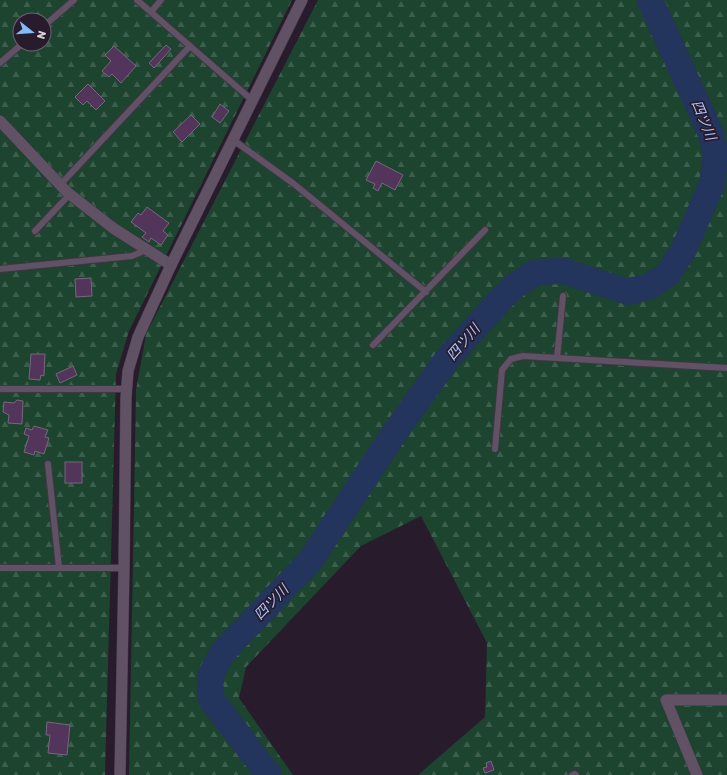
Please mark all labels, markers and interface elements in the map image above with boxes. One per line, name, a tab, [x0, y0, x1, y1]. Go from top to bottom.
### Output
north arrow	[12, 12, 52, 52]
text: N	[34, 29, 48, 41]
water label: 四ツ川	[688, 98, 720, 145]
water label: 四ツ川	[443, 319, 485, 364]
water label: 四ツ川	[251, 580, 293, 623]

